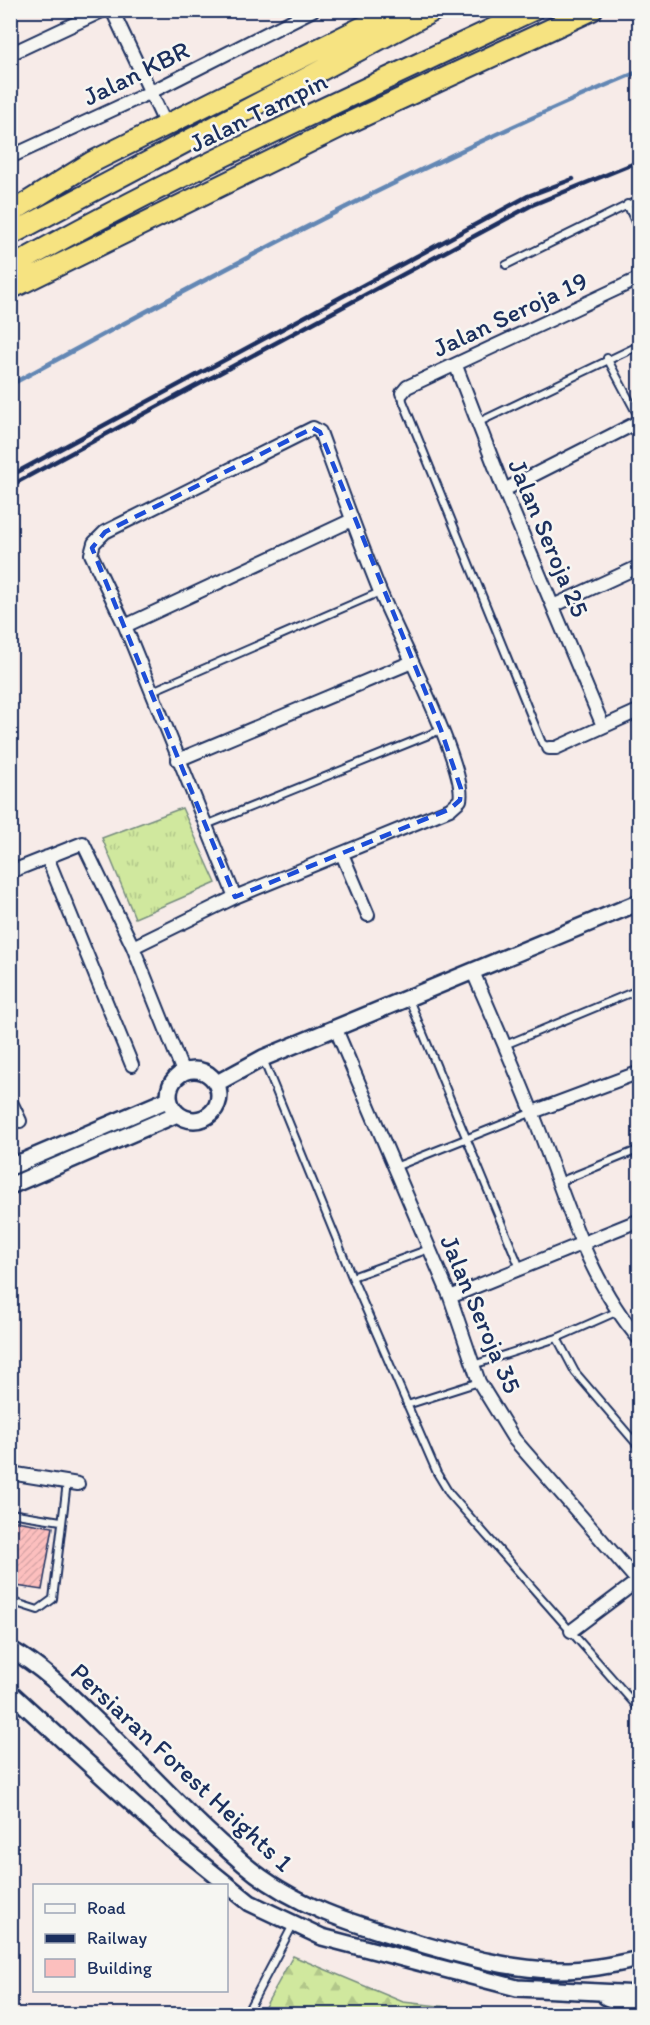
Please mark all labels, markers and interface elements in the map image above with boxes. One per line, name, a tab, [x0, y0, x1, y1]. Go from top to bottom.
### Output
street label: Jalan KBR	[78, 34, 194, 112]
street label: Jalan Tampin	[184, 65, 332, 159]
street label: Jalan Seroja 19	[428, 264, 592, 364]
street label: Jalan Seroja 25	[501, 454, 597, 622]
street label: Jalan Seroja 35	[433, 1230, 529, 1398]
street label: Persiaran Forest Heights 1	[64, 1656, 300, 1878]
legend	[33, 1884, 228, 1992]
text: Road	[87, 1897, 126, 1919]
text: Railway	[87, 1927, 148, 1949]
text: Building	[87, 1957, 153, 1979]

